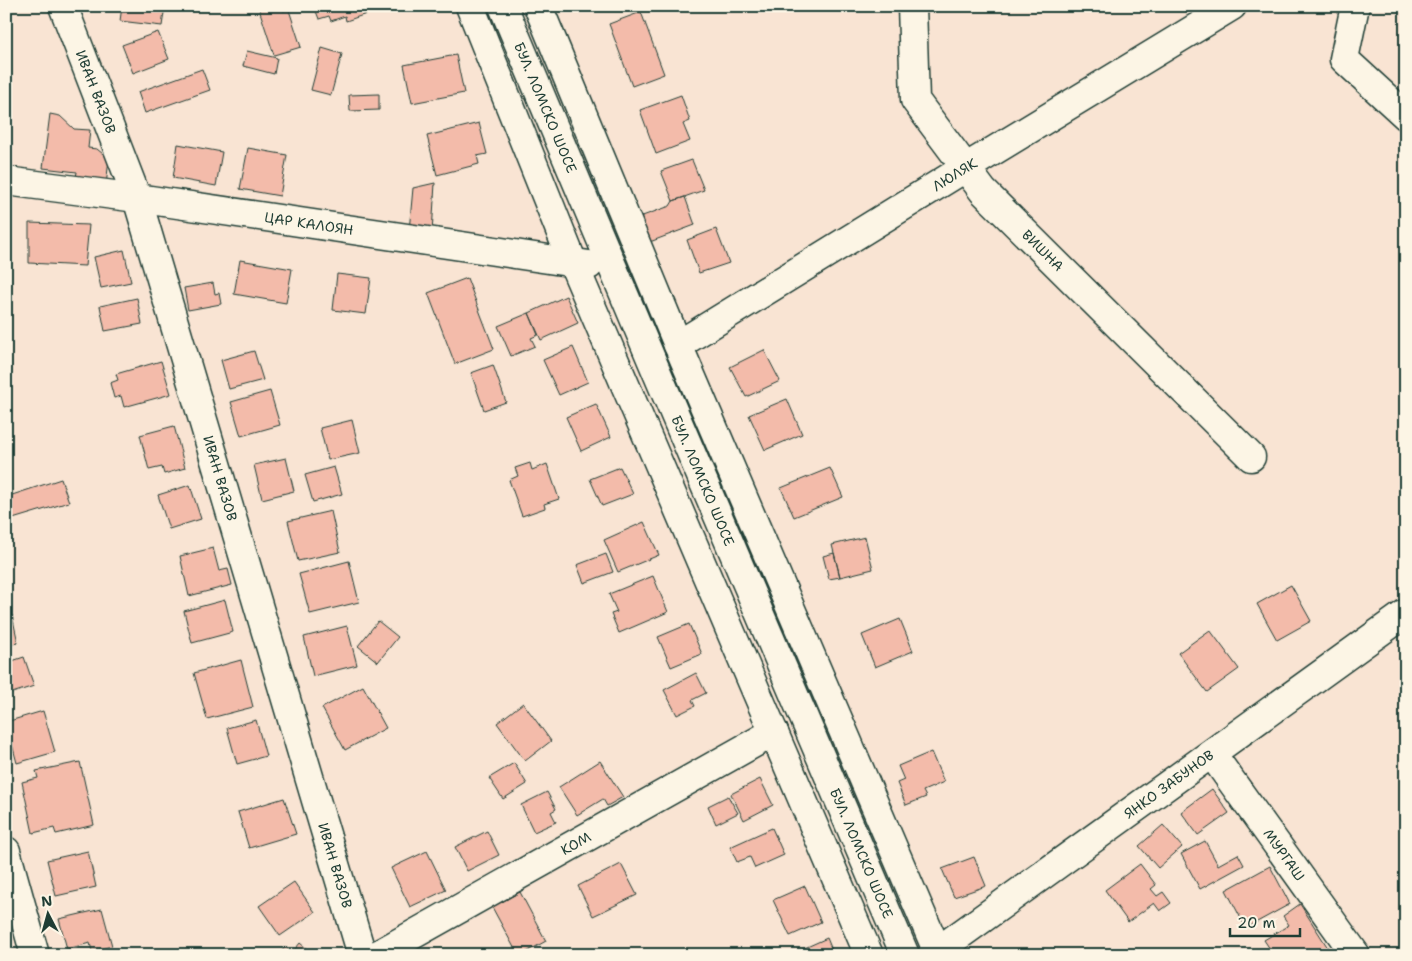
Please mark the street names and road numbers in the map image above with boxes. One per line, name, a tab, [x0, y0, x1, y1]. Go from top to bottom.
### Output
street label: БУЛ. ЛОМСКО ШОСЕ	[510, 39, 581, 176]
street label: ИВАН ВАЗОВ	[72, 47, 120, 136]
street label: ЛЮЛЯК	[929, 154, 980, 195]
street label: ЦАР КАЛОЯН	[263, 208, 355, 239]
street label: ВИШНА	[1018, 226, 1068, 275]
street label: БУЛ. ЛОМСКО ШОСЕ	[667, 413, 739, 549]
street label: ИВАН ВАЗОВ	[199, 433, 241, 523]
street label: ЯНКО ЗАБУНОВ	[1120, 746, 1217, 823]
street label: БУЛ. ЛОМСКО ШОСЕ	[826, 785, 897, 921]
street label: ИВАН ВАЗОВ	[314, 820, 357, 910]
street label: МУРГАШ	[1259, 825, 1309, 884]
street label: КОМ	[557, 827, 594, 859]

